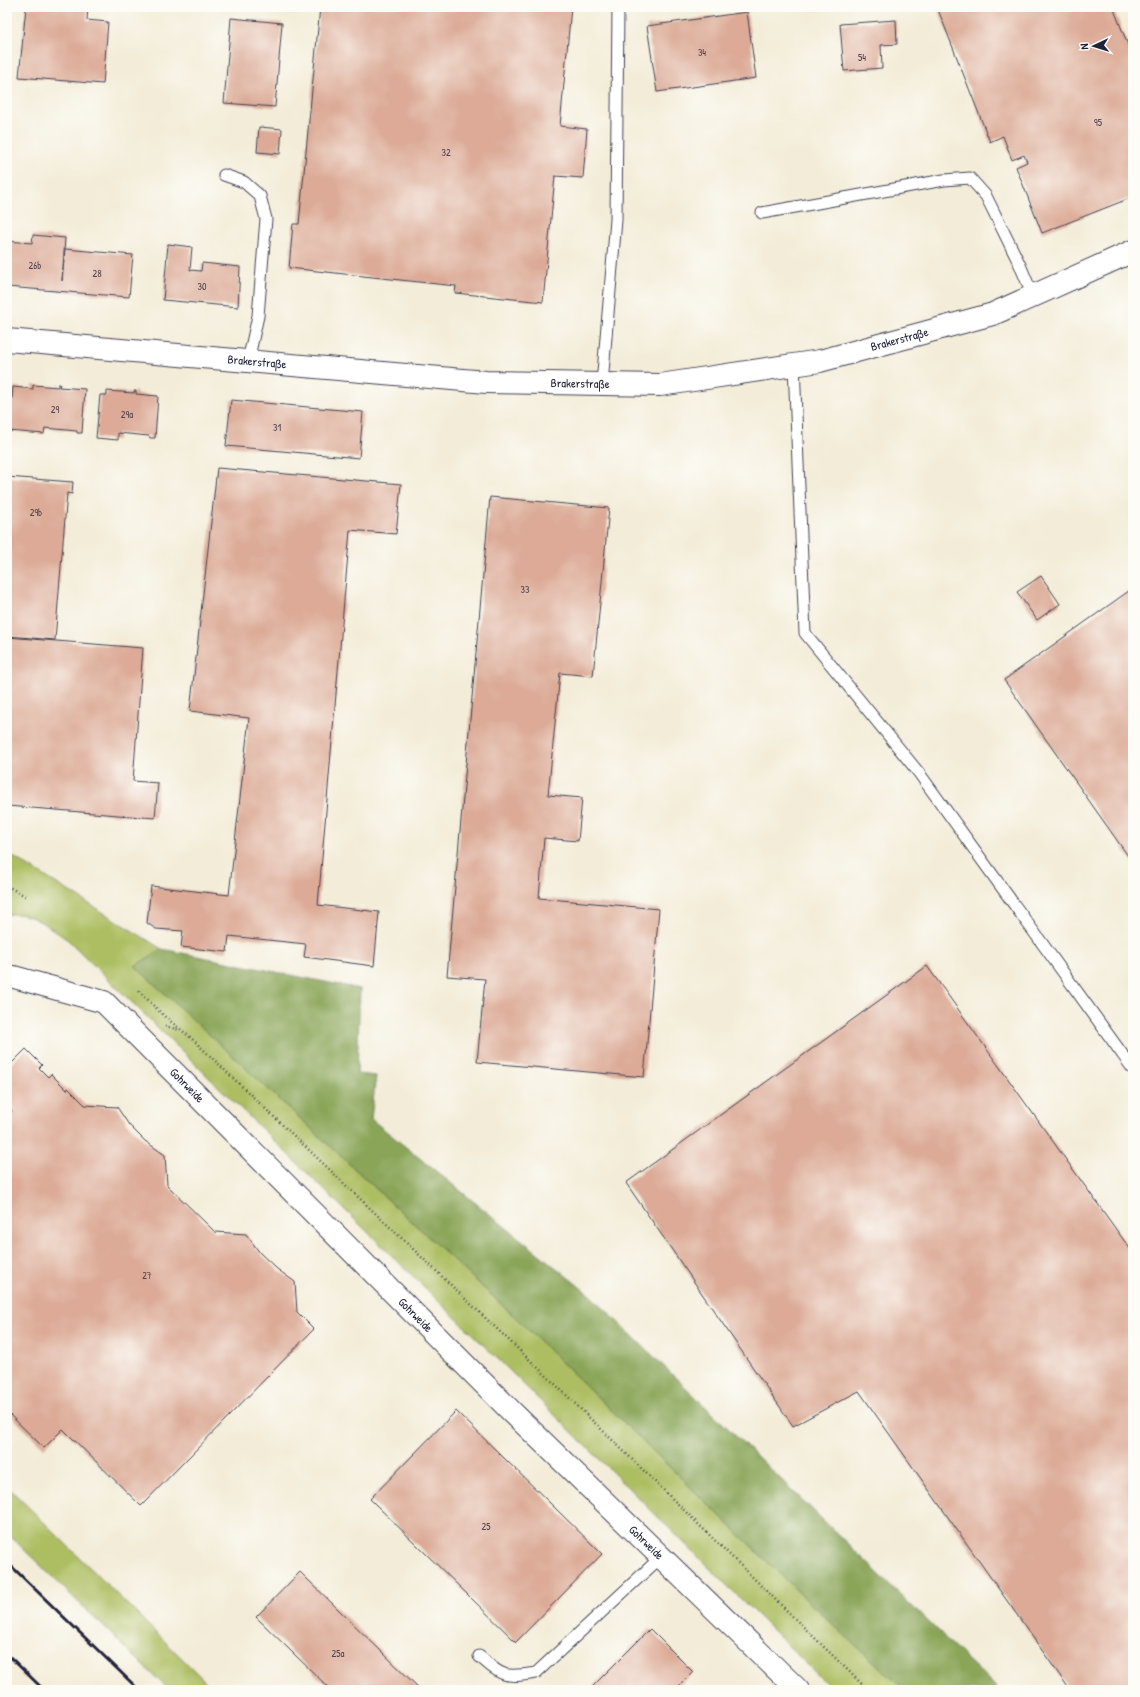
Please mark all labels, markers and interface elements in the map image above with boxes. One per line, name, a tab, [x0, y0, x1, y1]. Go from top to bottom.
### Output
north arrow	[1074, 26, 1114, 66]
text: N	[1077, 43, 1091, 50]
house number: 34	[698, 46, 706, 59]
house number: 54	[858, 51, 866, 64]
house number: 95	[1094, 116, 1103, 129]
house number: 32	[441, 146, 451, 159]
house number: 26b	[29, 259, 41, 272]
house number: 28	[92, 267, 102, 280]
house number: 30	[198, 280, 207, 293]
street label: Brakerstraße	[869, 323, 930, 355]
street label: Brakerstraße	[227, 350, 287, 372]
street label: Brakerstraße	[550, 374, 610, 392]
house number: 29	[51, 403, 60, 416]
house number: 29a	[121, 408, 133, 421]
house number: 31	[273, 421, 281, 434]
house number: 29b	[30, 506, 42, 519]
house number: 33	[521, 583, 530, 596]
street label: Gohrweide	[166, 1064, 209, 1106]
house number: 27	[142, 1269, 152, 1282]
street label: Gohrweide	[395, 1293, 437, 1336]
house number: 25	[482, 1520, 491, 1533]
street label: Gohrweide	[625, 1521, 668, 1563]
house number: 25a	[332, 1647, 344, 1660]

